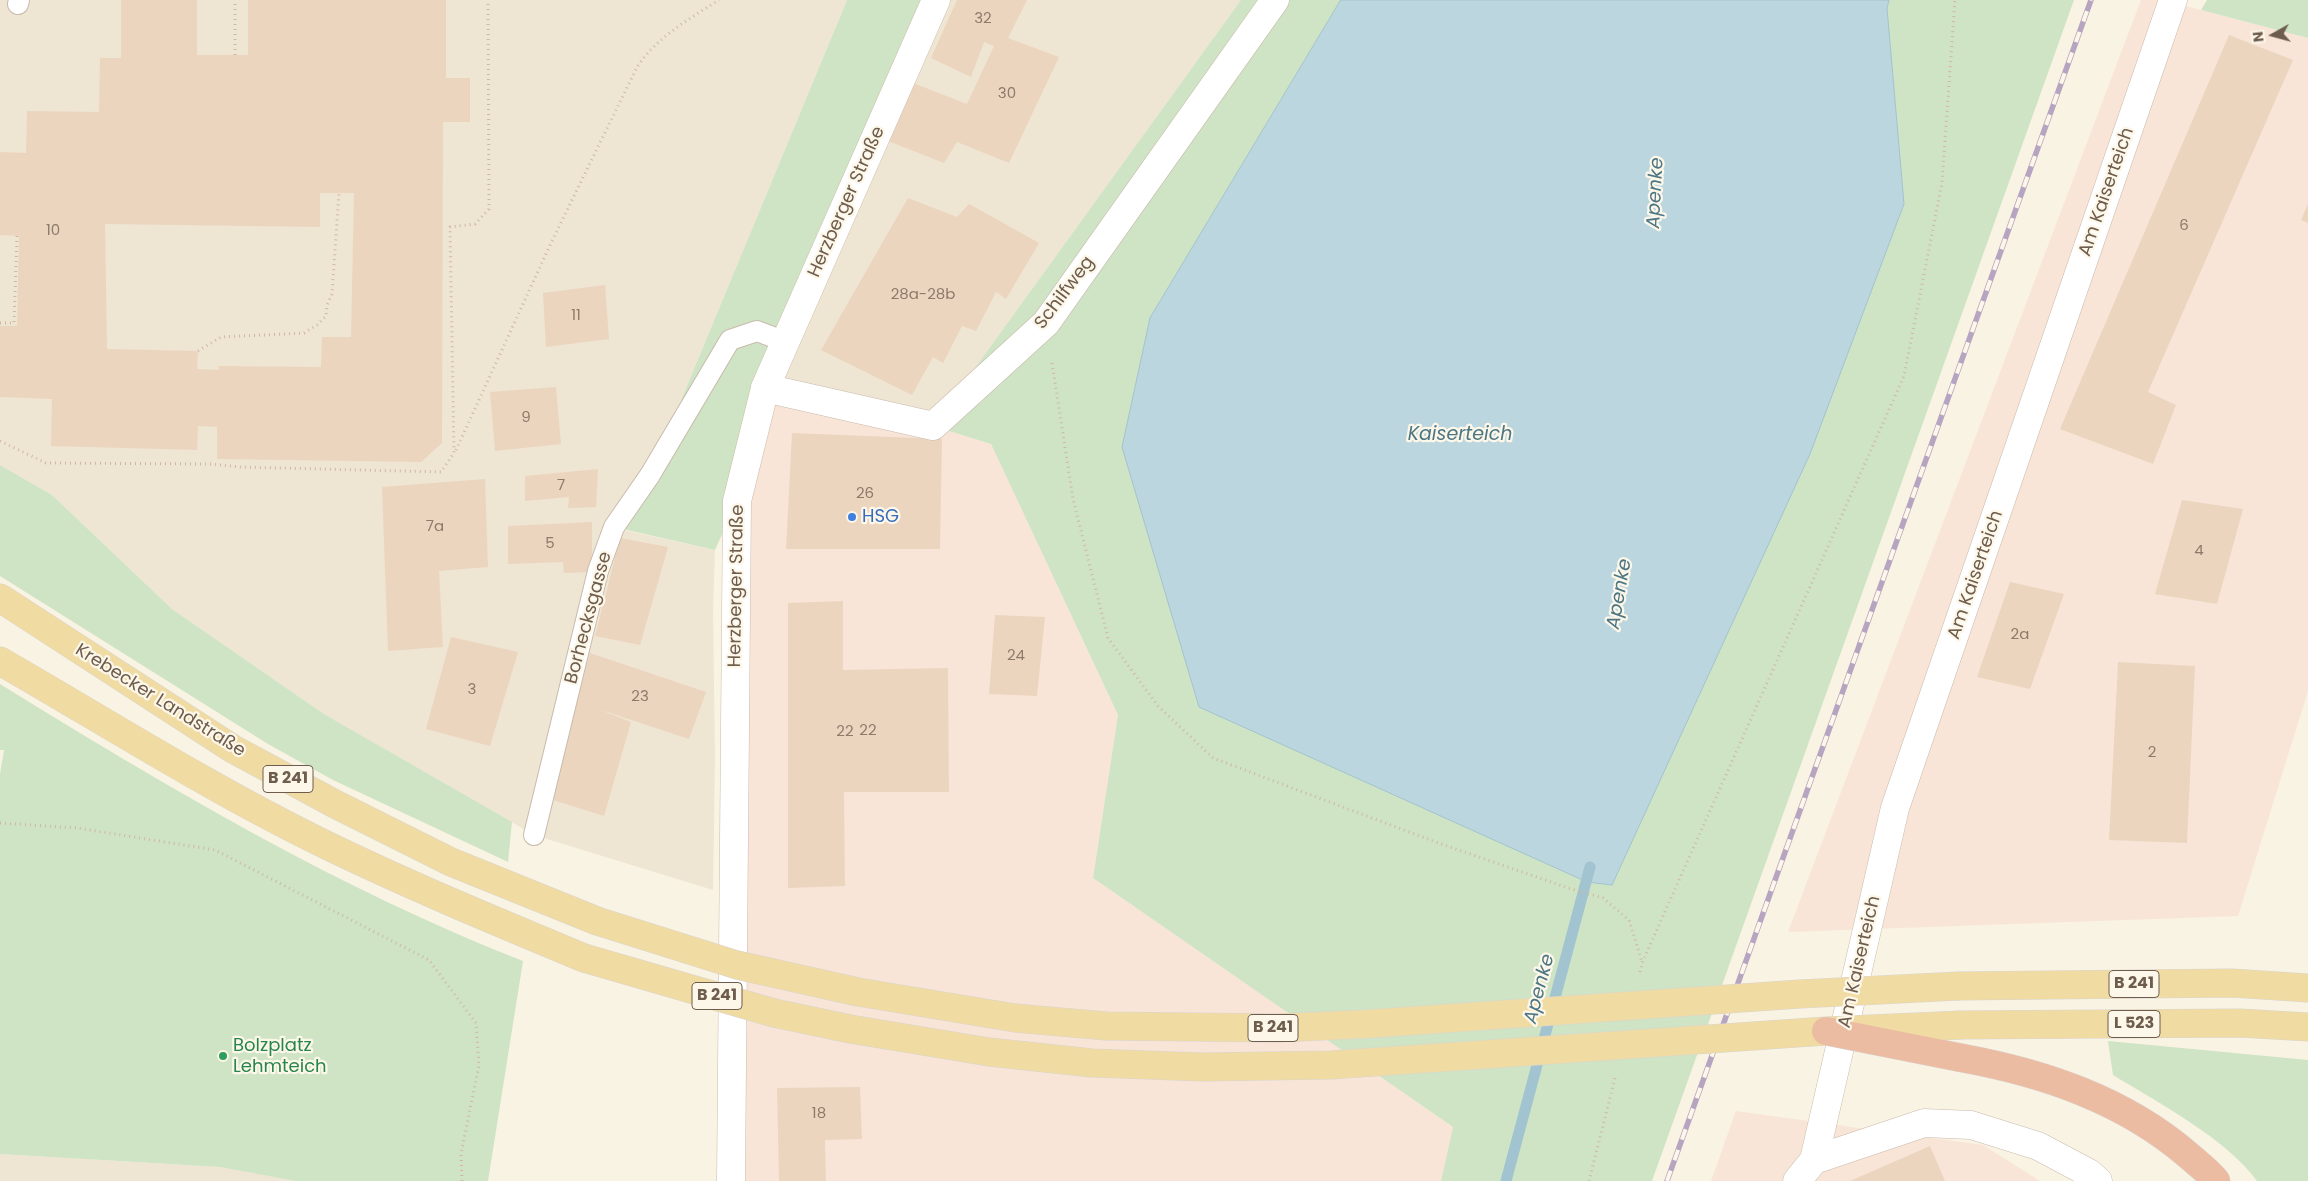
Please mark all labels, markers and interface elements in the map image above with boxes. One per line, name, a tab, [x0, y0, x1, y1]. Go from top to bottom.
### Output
house number: 32	[974, 10, 992, 28]
north arrow	[2248, 10, 2298, 60]
text: N	[2248, 30, 2269, 43]
house number: 30	[998, 85, 1016, 103]
street label: Herzberger Straße	[804, 123, 890, 281]
street label: Am Kaiserteich	[2075, 125, 2139, 259]
water label: Apenke	[1643, 157, 1669, 229]
house number: 6	[2179, 217, 2189, 235]
house number: 10	[46, 222, 60, 240]
street label: Schilfweg	[1031, 252, 1099, 334]
house number: 28a-28b	[891, 286, 955, 304]
house number: 11	[571, 307, 581, 325]
house number: 9	[521, 409, 531, 427]
water label: Kaiserteich	[1408, 424, 1512, 446]
house number: 7	[557, 477, 565, 495]
house number: 26	[856, 485, 874, 503]
street label: Herzberger Straße	[725, 504, 749, 668]
place label: HSG	[862, 506, 899, 528]
street label: Am Kaiserteich	[1944, 508, 2008, 642]
marker: HSG	[846, 511, 858, 523]
house number: 7a	[426, 518, 444, 536]
house number: 5	[545, 535, 555, 553]
house number: 4	[2194, 542, 2204, 560]
street label: Borhecksgasse	[561, 550, 617, 686]
water label: Apenke	[1603, 557, 1637, 631]
house number: 2a	[2011, 626, 2029, 644]
street label: Krebecker Landstraße	[71, 640, 249, 762]
house number: 24	[1007, 647, 1025, 665]
house number: 3	[468, 681, 476, 699]
house number: 23	[631, 688, 649, 706]
house number: 22	[859, 722, 877, 740]
house number: 22	[836, 723, 854, 741]
house number: 2	[2148, 744, 2156, 762]
road number: B 241	[263, 766, 313, 792]
street label: Am Kaiserteich	[1834, 894, 1886, 1030]
water label: Apenke	[1520, 952, 1560, 1026]
road number: B 241	[2109, 971, 2159, 998]
road number: B 241	[692, 982, 742, 1009]
road number: L 523	[2108, 1011, 2160, 1038]
road number: B 241	[1248, 1014, 1298, 1042]
place label: Bolzplatz Lehmteich	[233, 1035, 327, 1078]
marker: Bolzplatz Lehmteich	[217, 1050, 229, 1062]
house number: 18	[812, 1105, 826, 1123]

